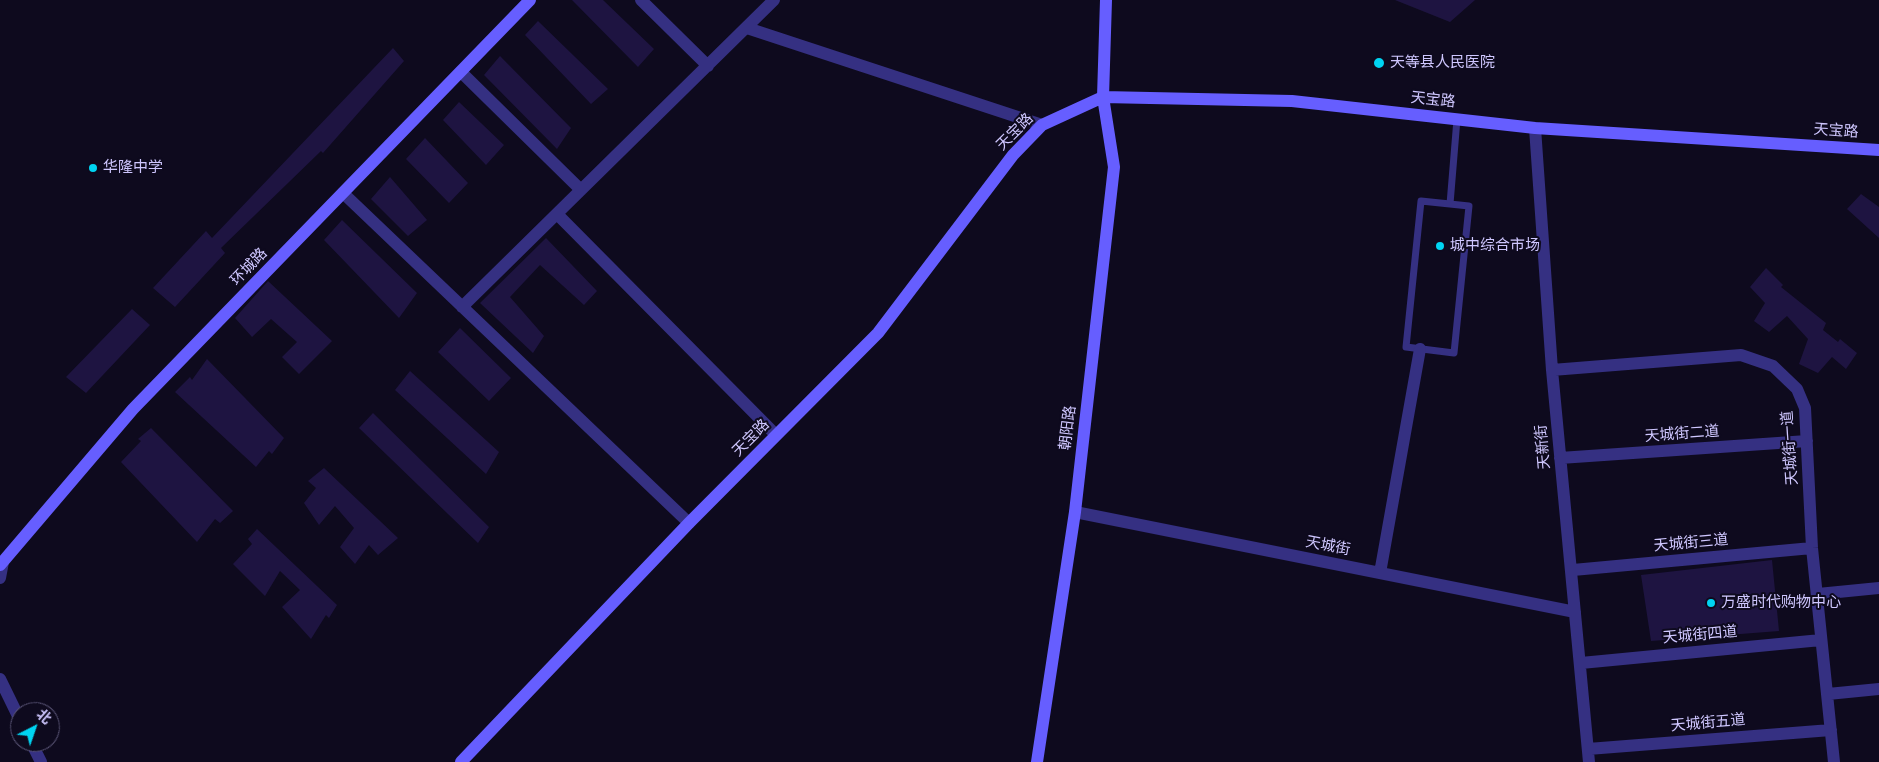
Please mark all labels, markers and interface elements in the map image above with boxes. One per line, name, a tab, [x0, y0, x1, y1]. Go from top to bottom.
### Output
place label: 天等县人民医院	[1390, 54, 1495, 72]
marker: 天等县人民医院	[1372, 56, 1386, 70]
street label: 天宝路	[1410, 89, 1456, 111]
street label: 天宝路	[993, 110, 1037, 154]
street label: 天宝路	[1813, 120, 1859, 142]
place label: 华隆中学	[103, 159, 163, 177]
marker: 华隆中学	[87, 162, 99, 174]
place label: 城中综合市场	[1450, 237, 1540, 255]
marker: 城中综合市场	[1434, 240, 1446, 252]
street label: 环城路	[227, 245, 271, 289]
street label: 朝阳路	[1056, 405, 1080, 451]
street label: 天城街一道	[1778, 410, 1802, 486]
street label: 天宝路	[729, 416, 773, 460]
street label: 天城街二道	[1644, 422, 1720, 446]
street label: 天新街	[1532, 424, 1554, 470]
street label: 天城街三道	[1653, 531, 1729, 555]
street label: 天城街	[1304, 533, 1352, 559]
place label: 万盛时代购物中心	[1721, 594, 1841, 612]
marker: 万盛时代购物中心	[1705, 597, 1717, 609]
street label: 天城街四道	[1662, 623, 1738, 647]
north arrow	[10, 702, 60, 752]
text: 北	[33, 705, 55, 728]
street label: 天城街五道	[1670, 711, 1746, 735]

